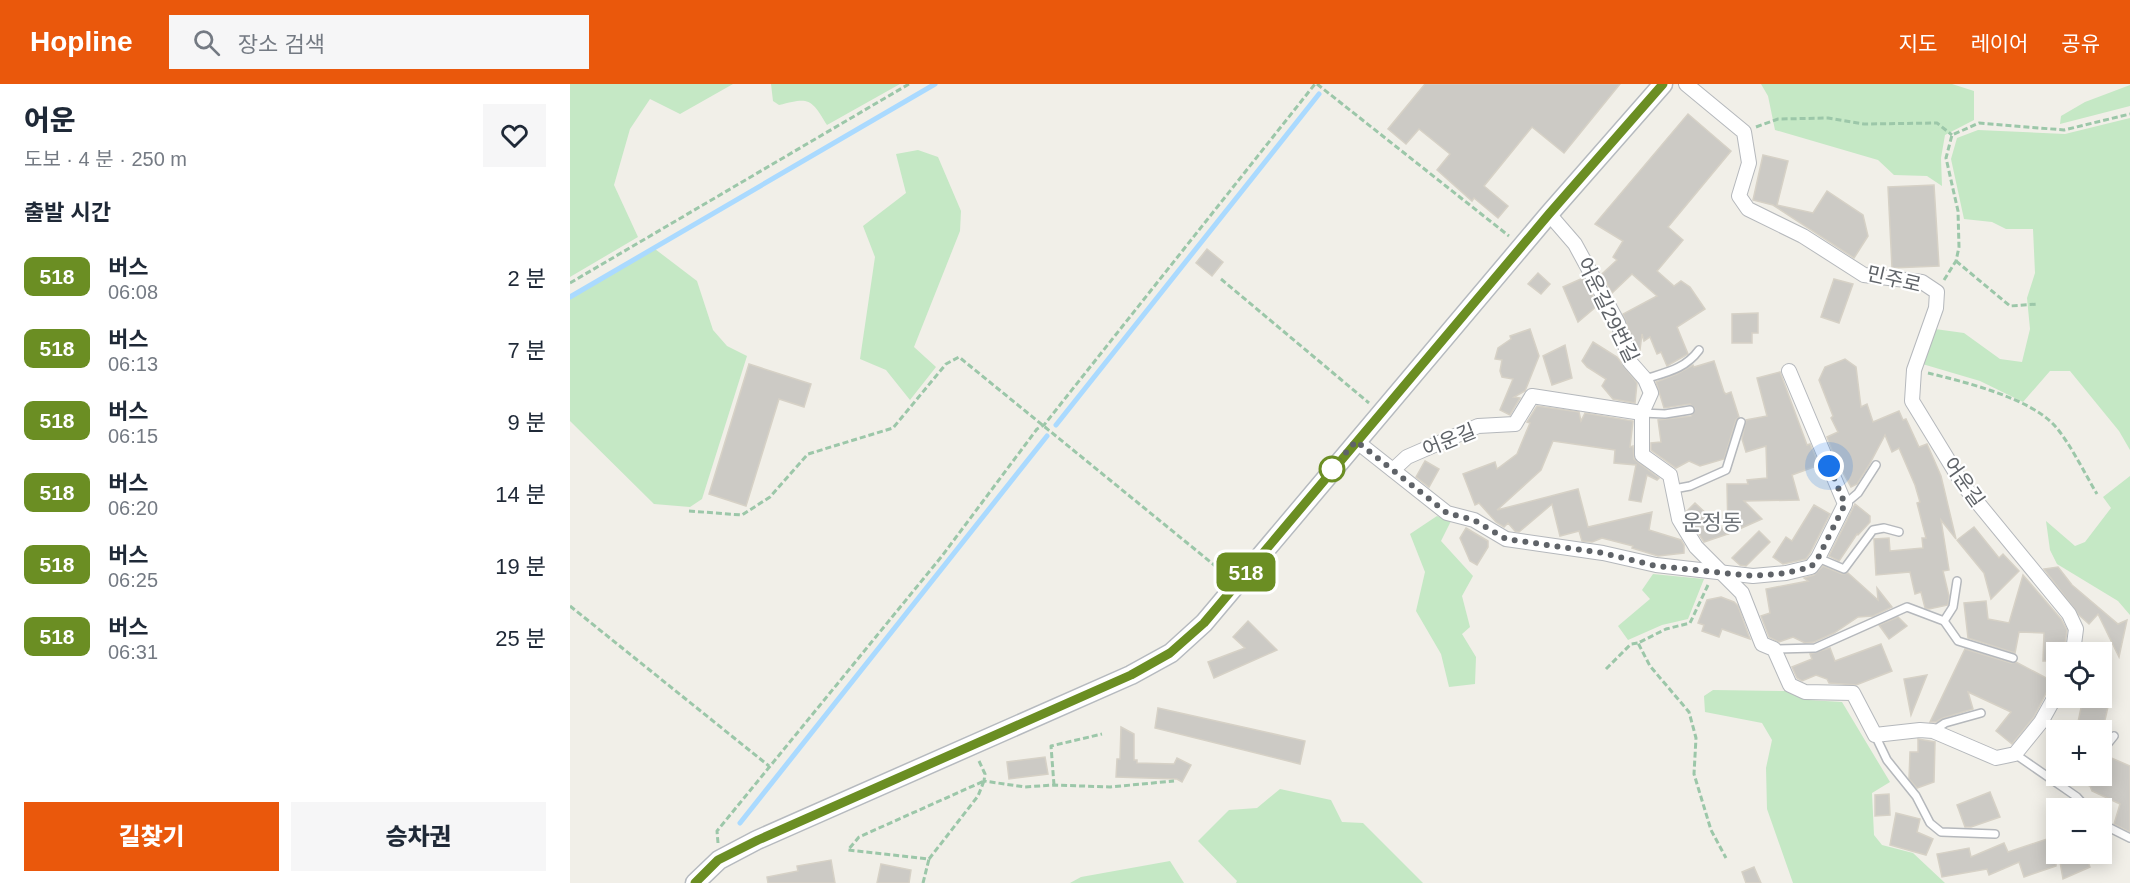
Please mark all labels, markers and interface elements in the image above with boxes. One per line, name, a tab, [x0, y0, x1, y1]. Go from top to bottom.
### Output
search box	[169, 15, 589, 69]
text: Hopline	[30, 26, 133, 57]
icon: search	[190, 26, 223, 59]
text: 장소 검색	[238, 32, 325, 57]
text: 지도	[1899, 32, 1937, 55]
text: 레이어	[1970, 32, 2028, 55]
text: 공유	[2061, 32, 2100, 55]
button: heart	[483, 104, 546, 167]
text: 어운	[24, 105, 76, 136]
text: 도보 · 4 분 · 250 m	[24, 148, 187, 170]
text: 출발 시간	[24, 200, 111, 225]
street label: 어운길29번길	[1573, 254, 1643, 366]
text: 버스	[108, 255, 148, 280]
street label: 민주로	[1865, 262, 1923, 296]
text: 518	[39, 265, 75, 288]
text: 2 분	[507, 266, 546, 291]
text: 06:08	[108, 281, 158, 303]
text: 버스	[108, 327, 148, 352]
text: 518	[39, 337, 75, 360]
text: 7 분	[507, 338, 546, 363]
text: 06:13	[108, 353, 158, 375]
text: 버스	[108, 399, 148, 424]
text: 518	[39, 409, 75, 432]
text: 9 분	[507, 410, 546, 435]
street label: 어운길	[1419, 419, 1479, 461]
text: 06:15	[108, 425, 158, 447]
your location	[1814, 451, 1844, 481]
street label: 어운길	[1939, 453, 1989, 511]
unlabelled marker	[1319, 456, 1345, 482]
text: 버스	[108, 471, 148, 496]
text: 518	[39, 481, 75, 504]
text: 14 분	[495, 482, 546, 507]
text: 06:20	[108, 497, 158, 519]
district label: 운정동	[1682, 510, 1742, 535]
text: 버스	[108, 543, 148, 568]
line badge: 518	[1212, 552, 1280, 592]
text: 518	[39, 553, 75, 576]
text: 19 분	[495, 554, 546, 579]
text: 518	[1228, 561, 1264, 584]
text: 06:25	[108, 569, 158, 591]
text: 버스	[108, 615, 148, 640]
text: 518	[39, 625, 75, 648]
text: 25 분	[495, 626, 546, 651]
text: 06:31	[108, 641, 158, 663]
map controls	[2046, 642, 2112, 864]
button: locate	[2046, 642, 2112, 708]
button: +	[2046, 720, 2112, 786]
button: −	[2046, 798, 2112, 864]
button: 길찾기	[24, 802, 279, 871]
button: 승차권	[291, 802, 546, 871]

